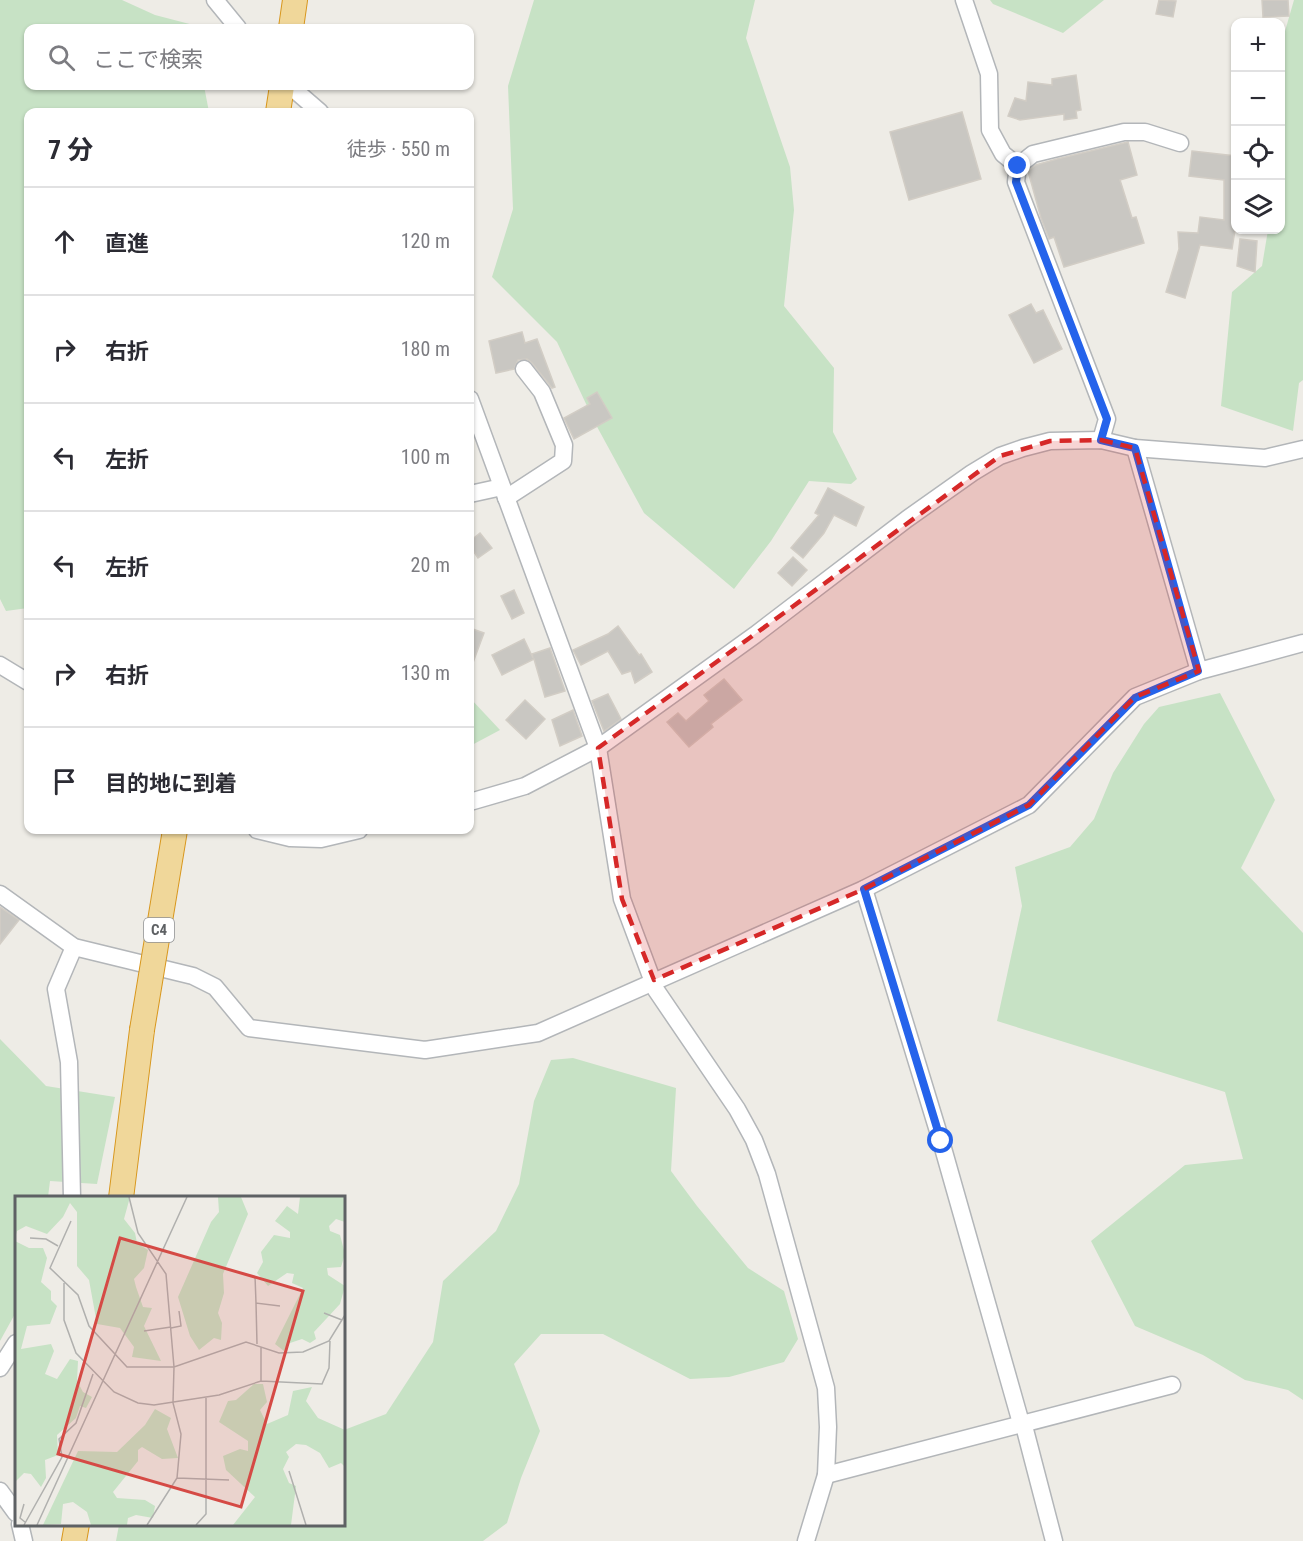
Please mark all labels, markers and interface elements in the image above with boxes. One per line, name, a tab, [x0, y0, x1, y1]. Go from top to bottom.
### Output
map controls	[1231, 18, 1285, 234]
button: +	[1231, 18, 1285, 72]
search box	[24, 24, 474, 90]
icon: search	[45, 41, 78, 74]
text: ここで検索	[93, 47, 203, 72]
button: −	[1231, 72, 1285, 126]
button: locate	[1231, 126, 1285, 180]
text: 7 分	[48, 135, 93, 165]
text: 徒歩 · 550 m	[347, 137, 450, 161]
route end	[1004, 152, 1030, 178]
button: layers	[1231, 180, 1285, 234]
icon: ahead	[48, 225, 81, 258]
text: 120 m	[401, 229, 450, 253]
text: 直進	[105, 231, 149, 256]
icon: right	[48, 333, 81, 366]
text: 180 m	[401, 337, 450, 361]
text: 右折	[105, 339, 149, 364]
icon: left	[48, 441, 81, 474]
text: 100 m	[401, 445, 450, 469]
text: 左折	[105, 447, 149, 472]
icon: left	[48, 549, 81, 582]
text: 20 m	[411, 553, 450, 577]
text: 左折	[105, 555, 149, 580]
icon: right	[48, 657, 81, 690]
text: 130 m	[401, 661, 450, 685]
text: 右折	[105, 663, 149, 688]
icon: arrive	[48, 765, 81, 798]
text: 目的地に到着	[105, 771, 237, 796]
road number: C4	[144, 918, 174, 942]
route start	[927, 1127, 953, 1153]
inset map	[15, 1196, 345, 1526]

